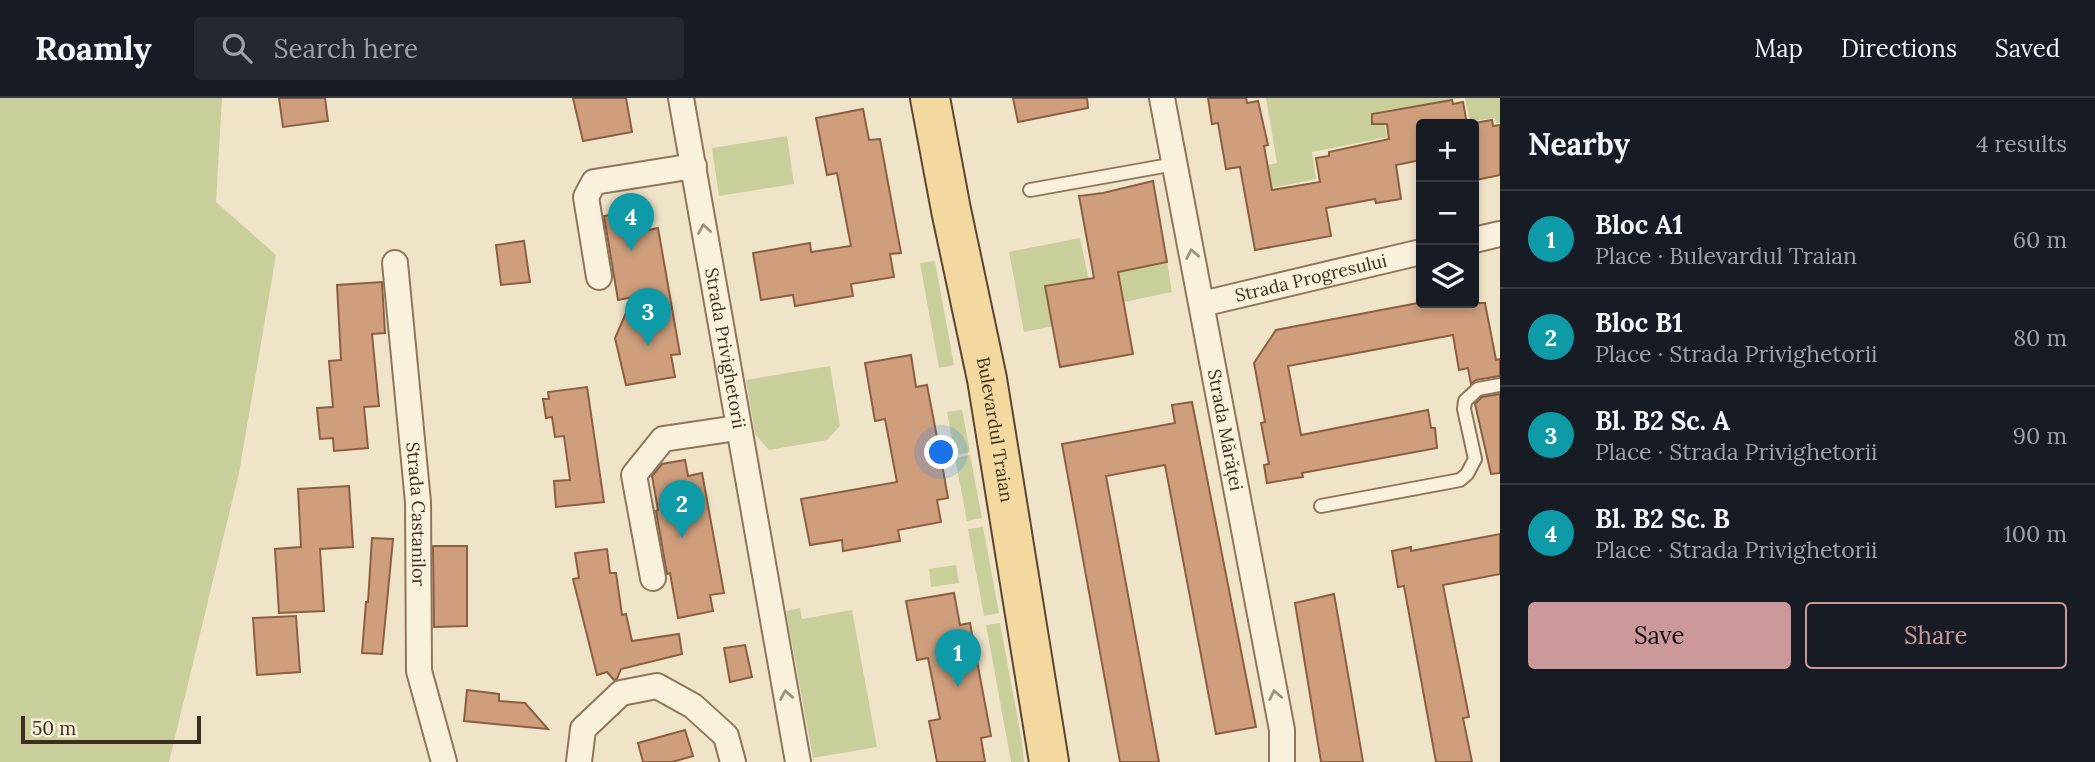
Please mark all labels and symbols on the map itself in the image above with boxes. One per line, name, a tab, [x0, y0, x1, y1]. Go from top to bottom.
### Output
pin: 4	[608, 193, 654, 251]
one-way arrow	[697, 224, 712, 235]
one-way arrow	[1186, 248, 1201, 260]
street label: Strada Progresului	[1233, 249, 1389, 307]
street label: Strada Privighetorii	[700, 266, 751, 430]
pin: 3	[625, 288, 671, 346]
street label: Bulevardul Traian	[972, 355, 1019, 504]
street label: Strada Mărăței	[1203, 367, 1248, 493]
your location	[924, 435, 958, 469]
street label: Strada Castanilor	[401, 441, 430, 586]
pin: 2	[659, 480, 705, 538]
pin: 1	[935, 629, 981, 687]
one-way arrow	[779, 689, 794, 701]
one-way arrow	[1268, 689, 1283, 701]
scale bar	[21, 713, 201, 745]

